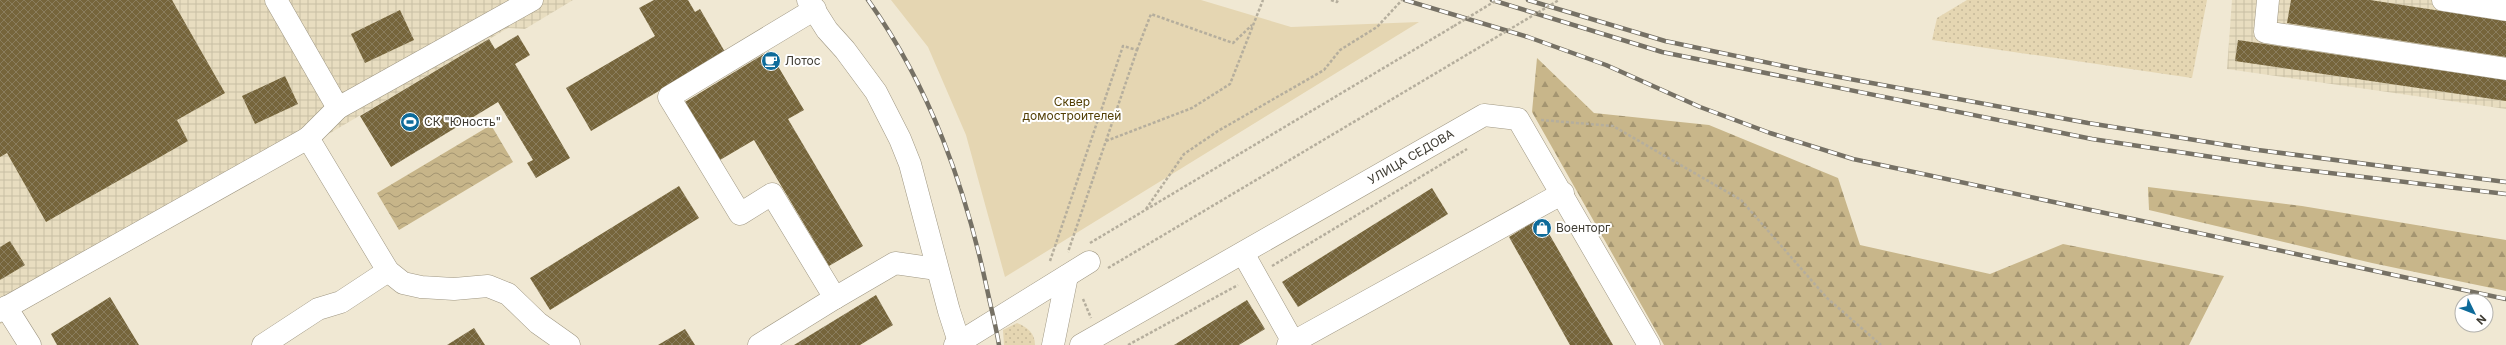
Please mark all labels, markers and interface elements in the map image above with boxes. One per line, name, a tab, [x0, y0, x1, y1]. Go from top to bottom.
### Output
cafe icon: Лотос	[760, 50, 782, 72]
place label: Лотос	[785, 53, 821, 68]
park label: Сквер домостроителей	[1023, 94, 1121, 123]
sports icon: СК "Юность"	[399, 111, 421, 133]
place label: СК "Юность"	[424, 114, 501, 129]
street label: УЛИЦА СЕДОВА	[1365, 126, 1456, 187]
shop icon: Военторг	[1531, 217, 1553, 239]
place label: Военторг	[1556, 220, 1610, 235]
north arrow	[2454, 293, 2494, 333]
text: N	[2473, 312, 2489, 328]

